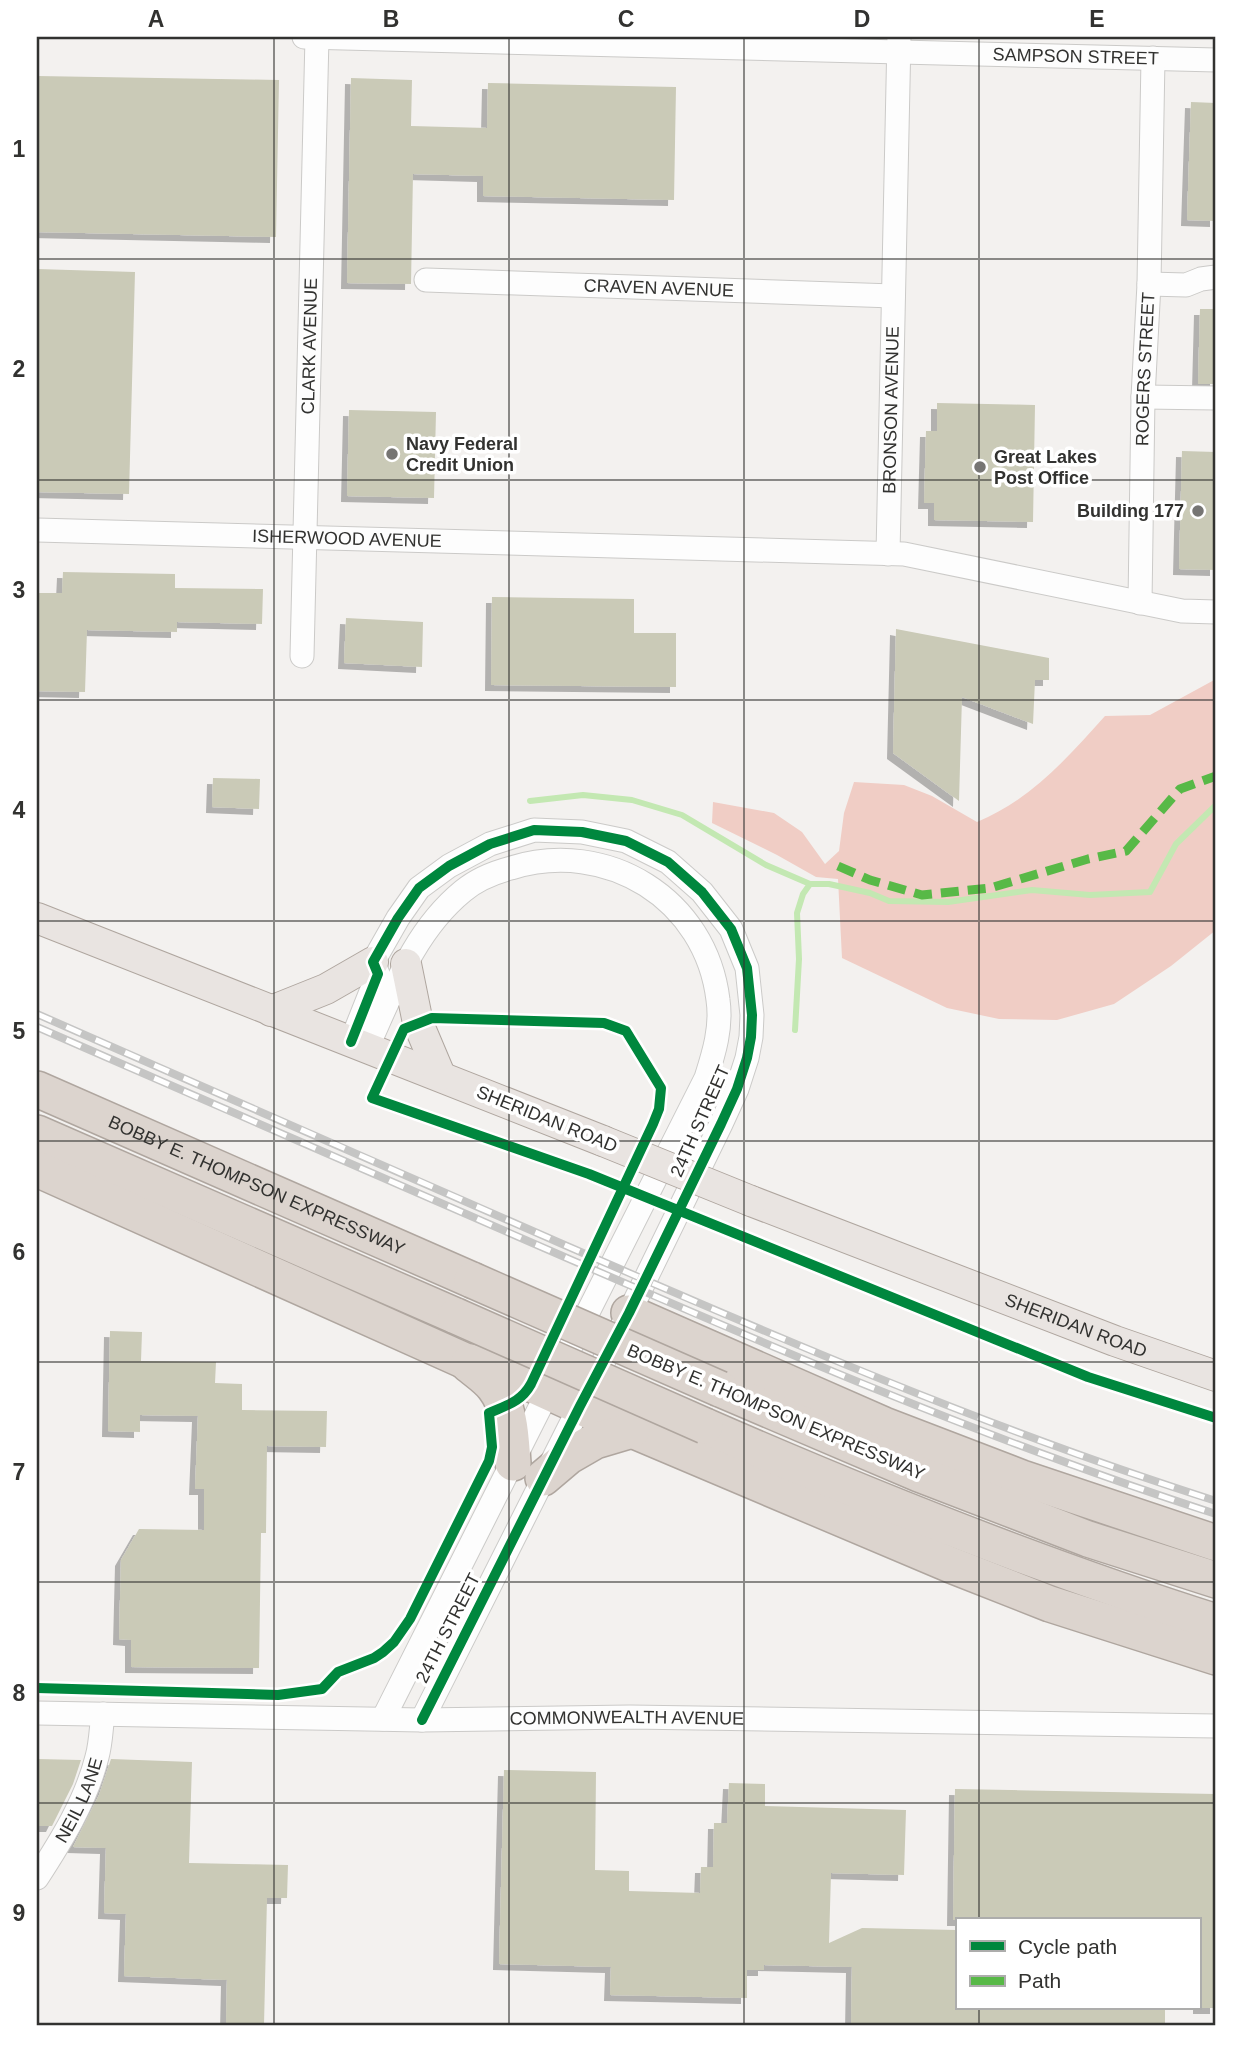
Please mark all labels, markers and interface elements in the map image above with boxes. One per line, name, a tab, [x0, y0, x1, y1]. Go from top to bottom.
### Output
text: A	[148, 6, 164, 32]
text: B	[383, 6, 399, 32]
text: C	[618, 6, 634, 32]
text: D	[854, 6, 870, 32]
text: E	[1089, 6, 1105, 32]
street label: SAMPSON STREET	[992, 44, 1159, 69]
text: 1	[13, 136, 26, 162]
street label: CRAVEN AVENUE	[583, 275, 734, 301]
street label: CLARK AVENUE	[298, 277, 321, 415]
street label: ROGERS STREET	[1132, 292, 1159, 446]
street label: BRONSON AVENUE	[879, 326, 903, 494]
text: 2	[13, 356, 25, 382]
place label: Navy Federal Credit Union	[406, 434, 518, 475]
marker: Navy Federal Credit Union	[384, 446, 400, 462]
place label: Great Lakes Post Office	[994, 447, 1097, 488]
marker: Great Lakes Post Office	[972, 459, 988, 475]
place label: Building 177	[1077, 501, 1184, 521]
marker: Building 177	[1190, 503, 1206, 519]
street label: ISHERWOOD AVENUE	[252, 526, 442, 551]
text: 3	[13, 577, 25, 603]
text: 4	[13, 797, 26, 823]
text: 5	[13, 1018, 26, 1044]
street label: 24TH STREET	[666, 1062, 734, 1180]
street label: SHERIDAN ROAD	[474, 1082, 620, 1156]
street label: BOBBY E. THOMPSON EXPRESSWAY	[105, 1112, 408, 1259]
text: 6	[13, 1239, 25, 1265]
street label: SHERIDAN ROAD	[1002, 1290, 1150, 1361]
street label: BOBBY E. THOMPSON EXPRESSWAY	[624, 1340, 928, 1484]
text: 7	[13, 1459, 25, 1485]
street label: 24TH STREET	[412, 1570, 484, 1686]
text: 8	[13, 1680, 26, 1706]
street label: COMMONWEALTH AVENUE	[510, 1707, 744, 1729]
street label: NEIL LANE	[51, 1755, 106, 1846]
text: 9	[13, 1900, 25, 1926]
legend	[956, 1918, 1200, 2010]
text: Cycle path	[1018, 1935, 1117, 1958]
text: Path	[1018, 1969, 1061, 1992]

